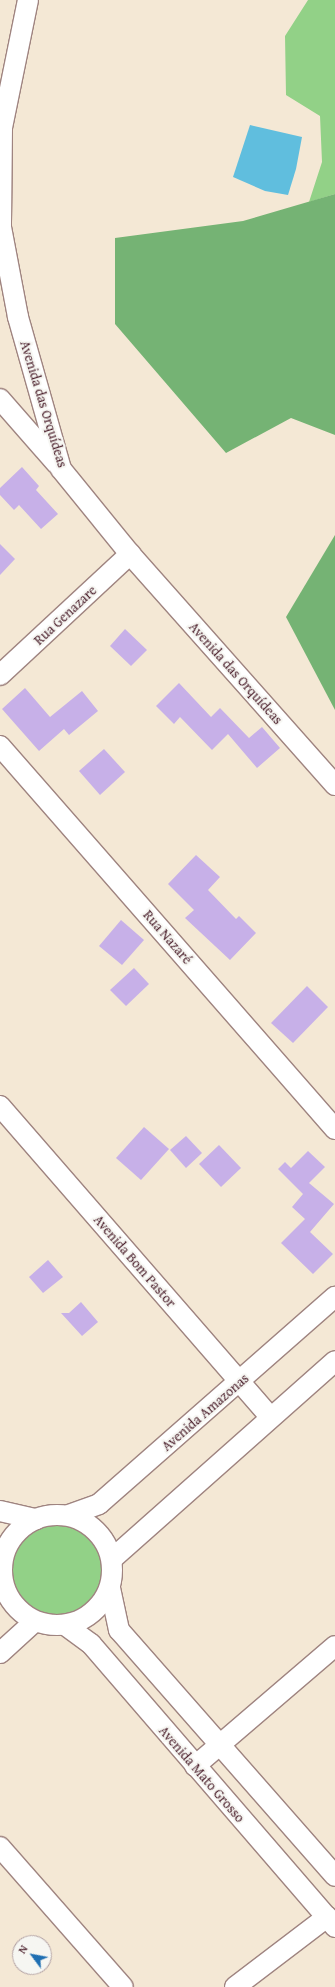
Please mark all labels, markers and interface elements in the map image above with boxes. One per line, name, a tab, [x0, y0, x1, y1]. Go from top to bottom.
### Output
street label: Avenida das Orquídeas	[17, 338, 71, 470]
street label: Rua Genazare	[30, 582, 100, 648]
street label: Avenida das Orquídeas	[186, 618, 286, 728]
street label: Rua Nazaré	[140, 907, 196, 967]
street label: Avenida Bom Pastor	[90, 1211, 180, 1311]
street label: Avenida Amazonas	[158, 1370, 252, 1454]
street label: Avenida Mato Grosso	[155, 1722, 249, 1826]
north arrow	[12, 1935, 52, 1975]
text: N	[14, 1942, 31, 1957]

